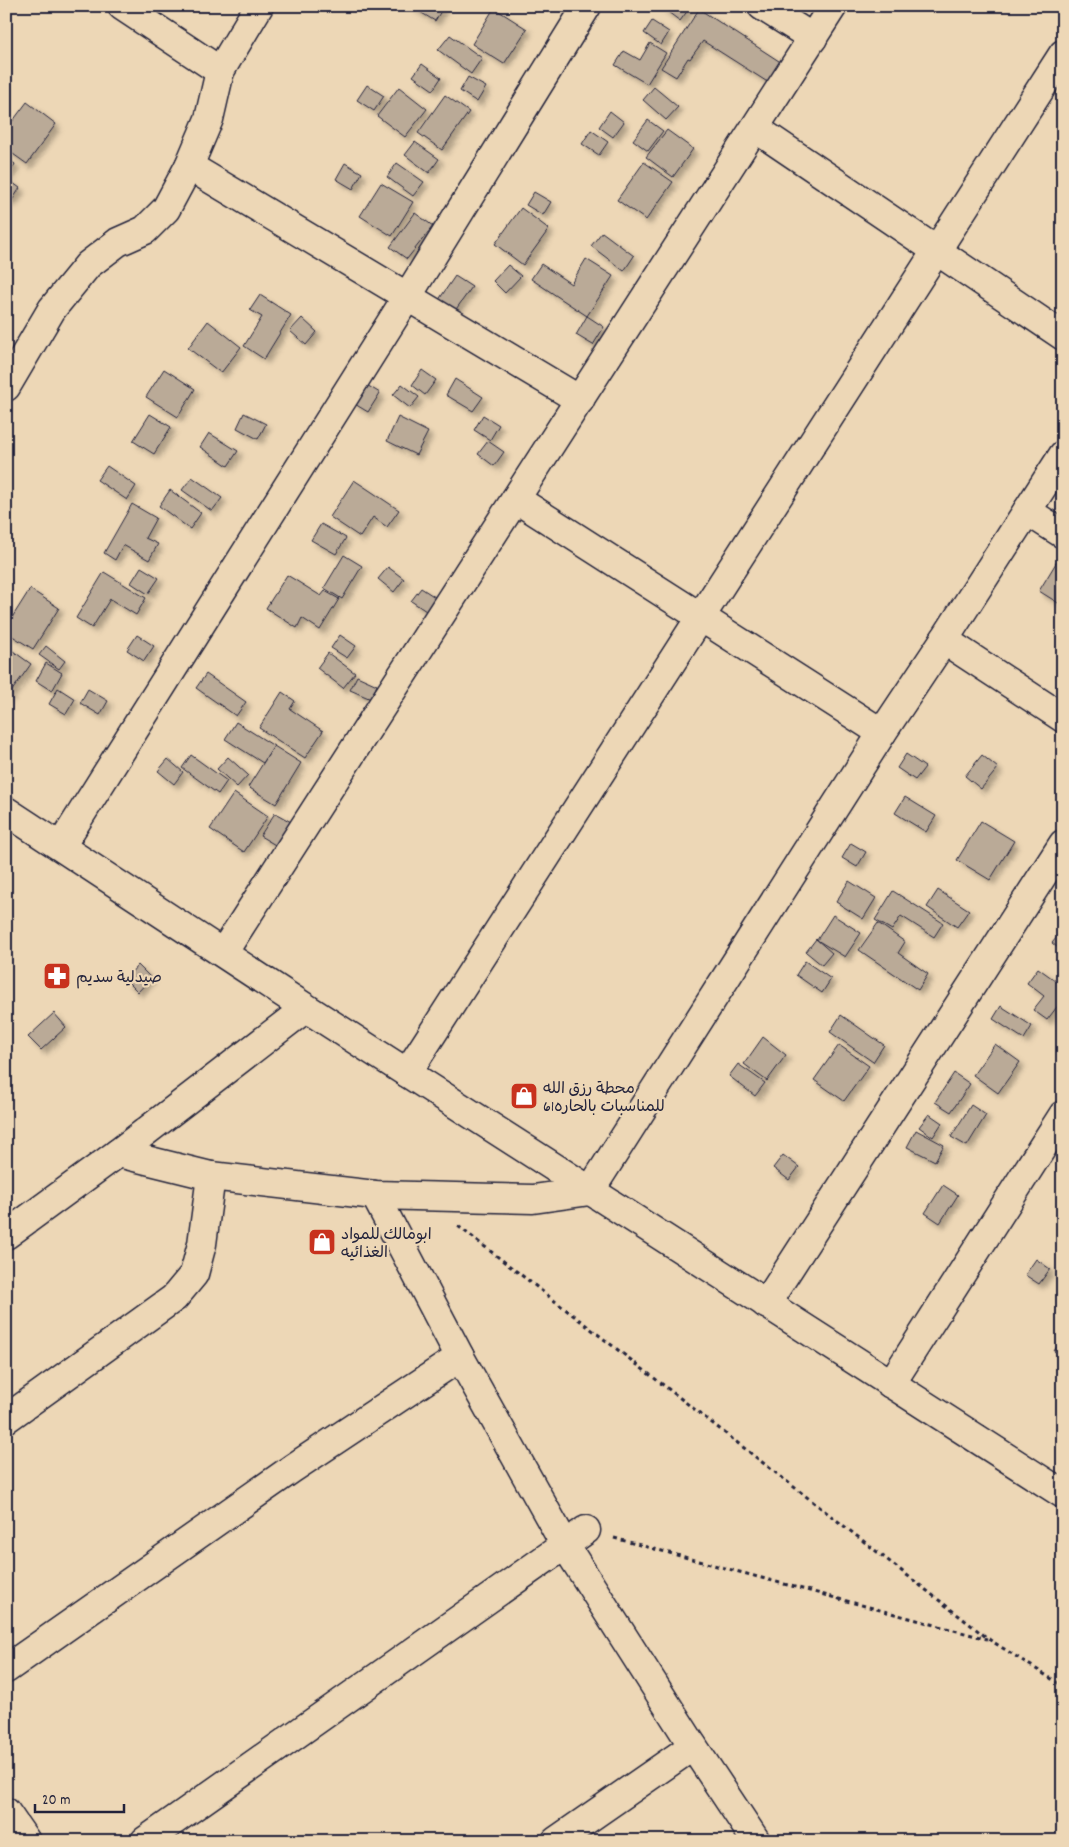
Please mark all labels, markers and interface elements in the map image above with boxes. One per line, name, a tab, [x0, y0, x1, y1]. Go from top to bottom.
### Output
pharmacy icon: صيدلية سديم	[42, 961, 72, 991]
place label: صيدلية سديم	[76, 967, 162, 990]
place label: محطة رزق الله للمناسبات بالحاره61	[543, 1078, 665, 1119]
shop icon: محطة رزق الله للمناسبات بالحاره61	[509, 1081, 539, 1111]
place label: ابومالك للمواد الغذائيه	[341, 1224, 432, 1265]
shop icon: ابومالك للمواد الغذائيه	[307, 1227, 337, 1257]
scale bar	[35, 1782, 124, 1814]
text: 20 m	[42, 1790, 70, 1812]

